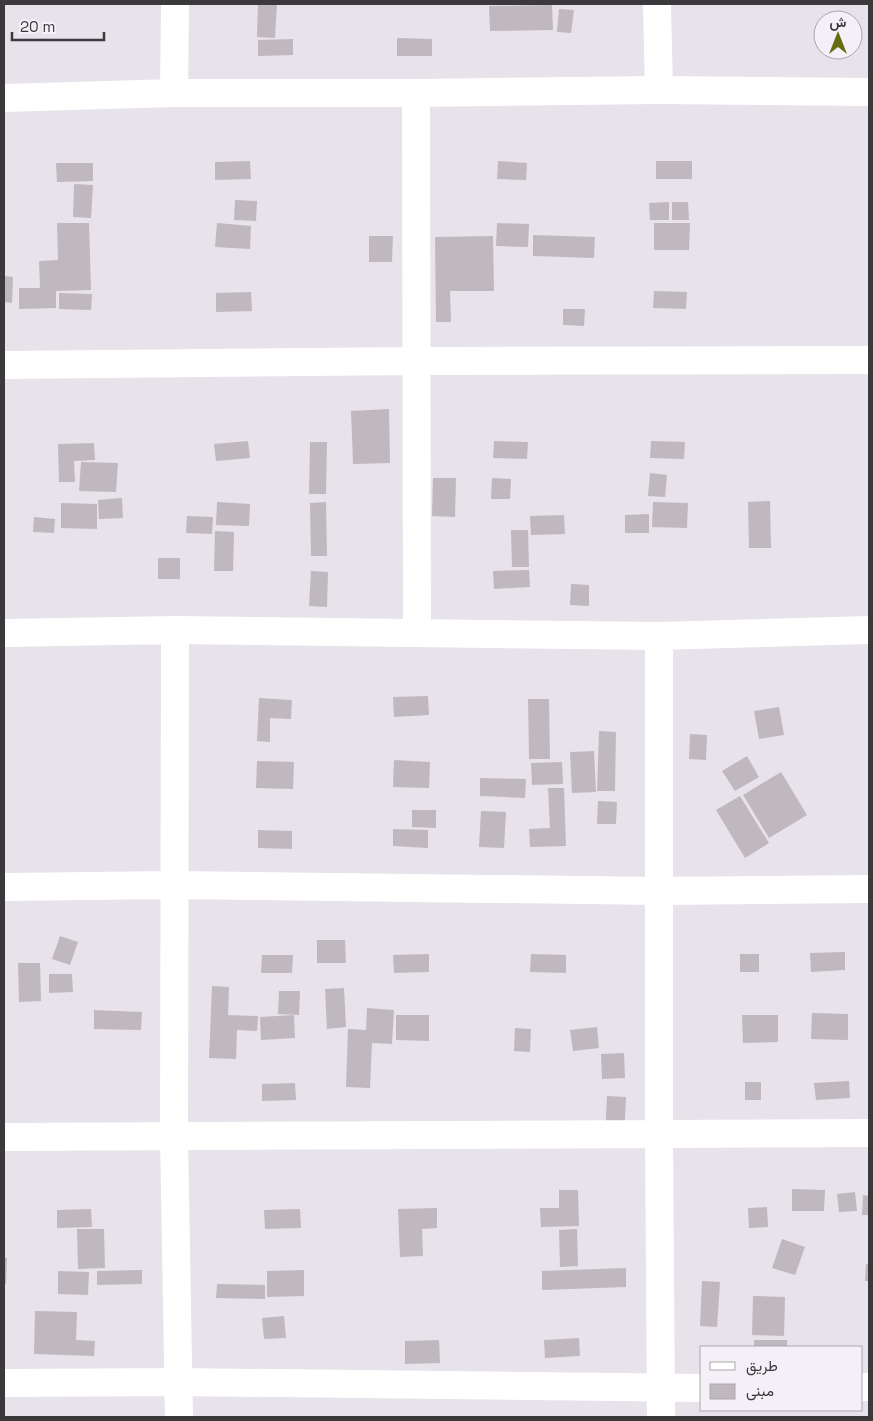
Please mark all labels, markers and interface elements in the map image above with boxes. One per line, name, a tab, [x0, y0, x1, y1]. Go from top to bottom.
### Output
scale bar	[12, 10, 105, 42]
north arrow	[813, 10, 863, 60]
text: ش	[830, 13, 847, 31]
text: 20 m	[20, 17, 55, 36]
legend	[700, 1346, 863, 1411]
text: طريق	[746, 1356, 778, 1376]
text: مبنى	[746, 1381, 774, 1401]

